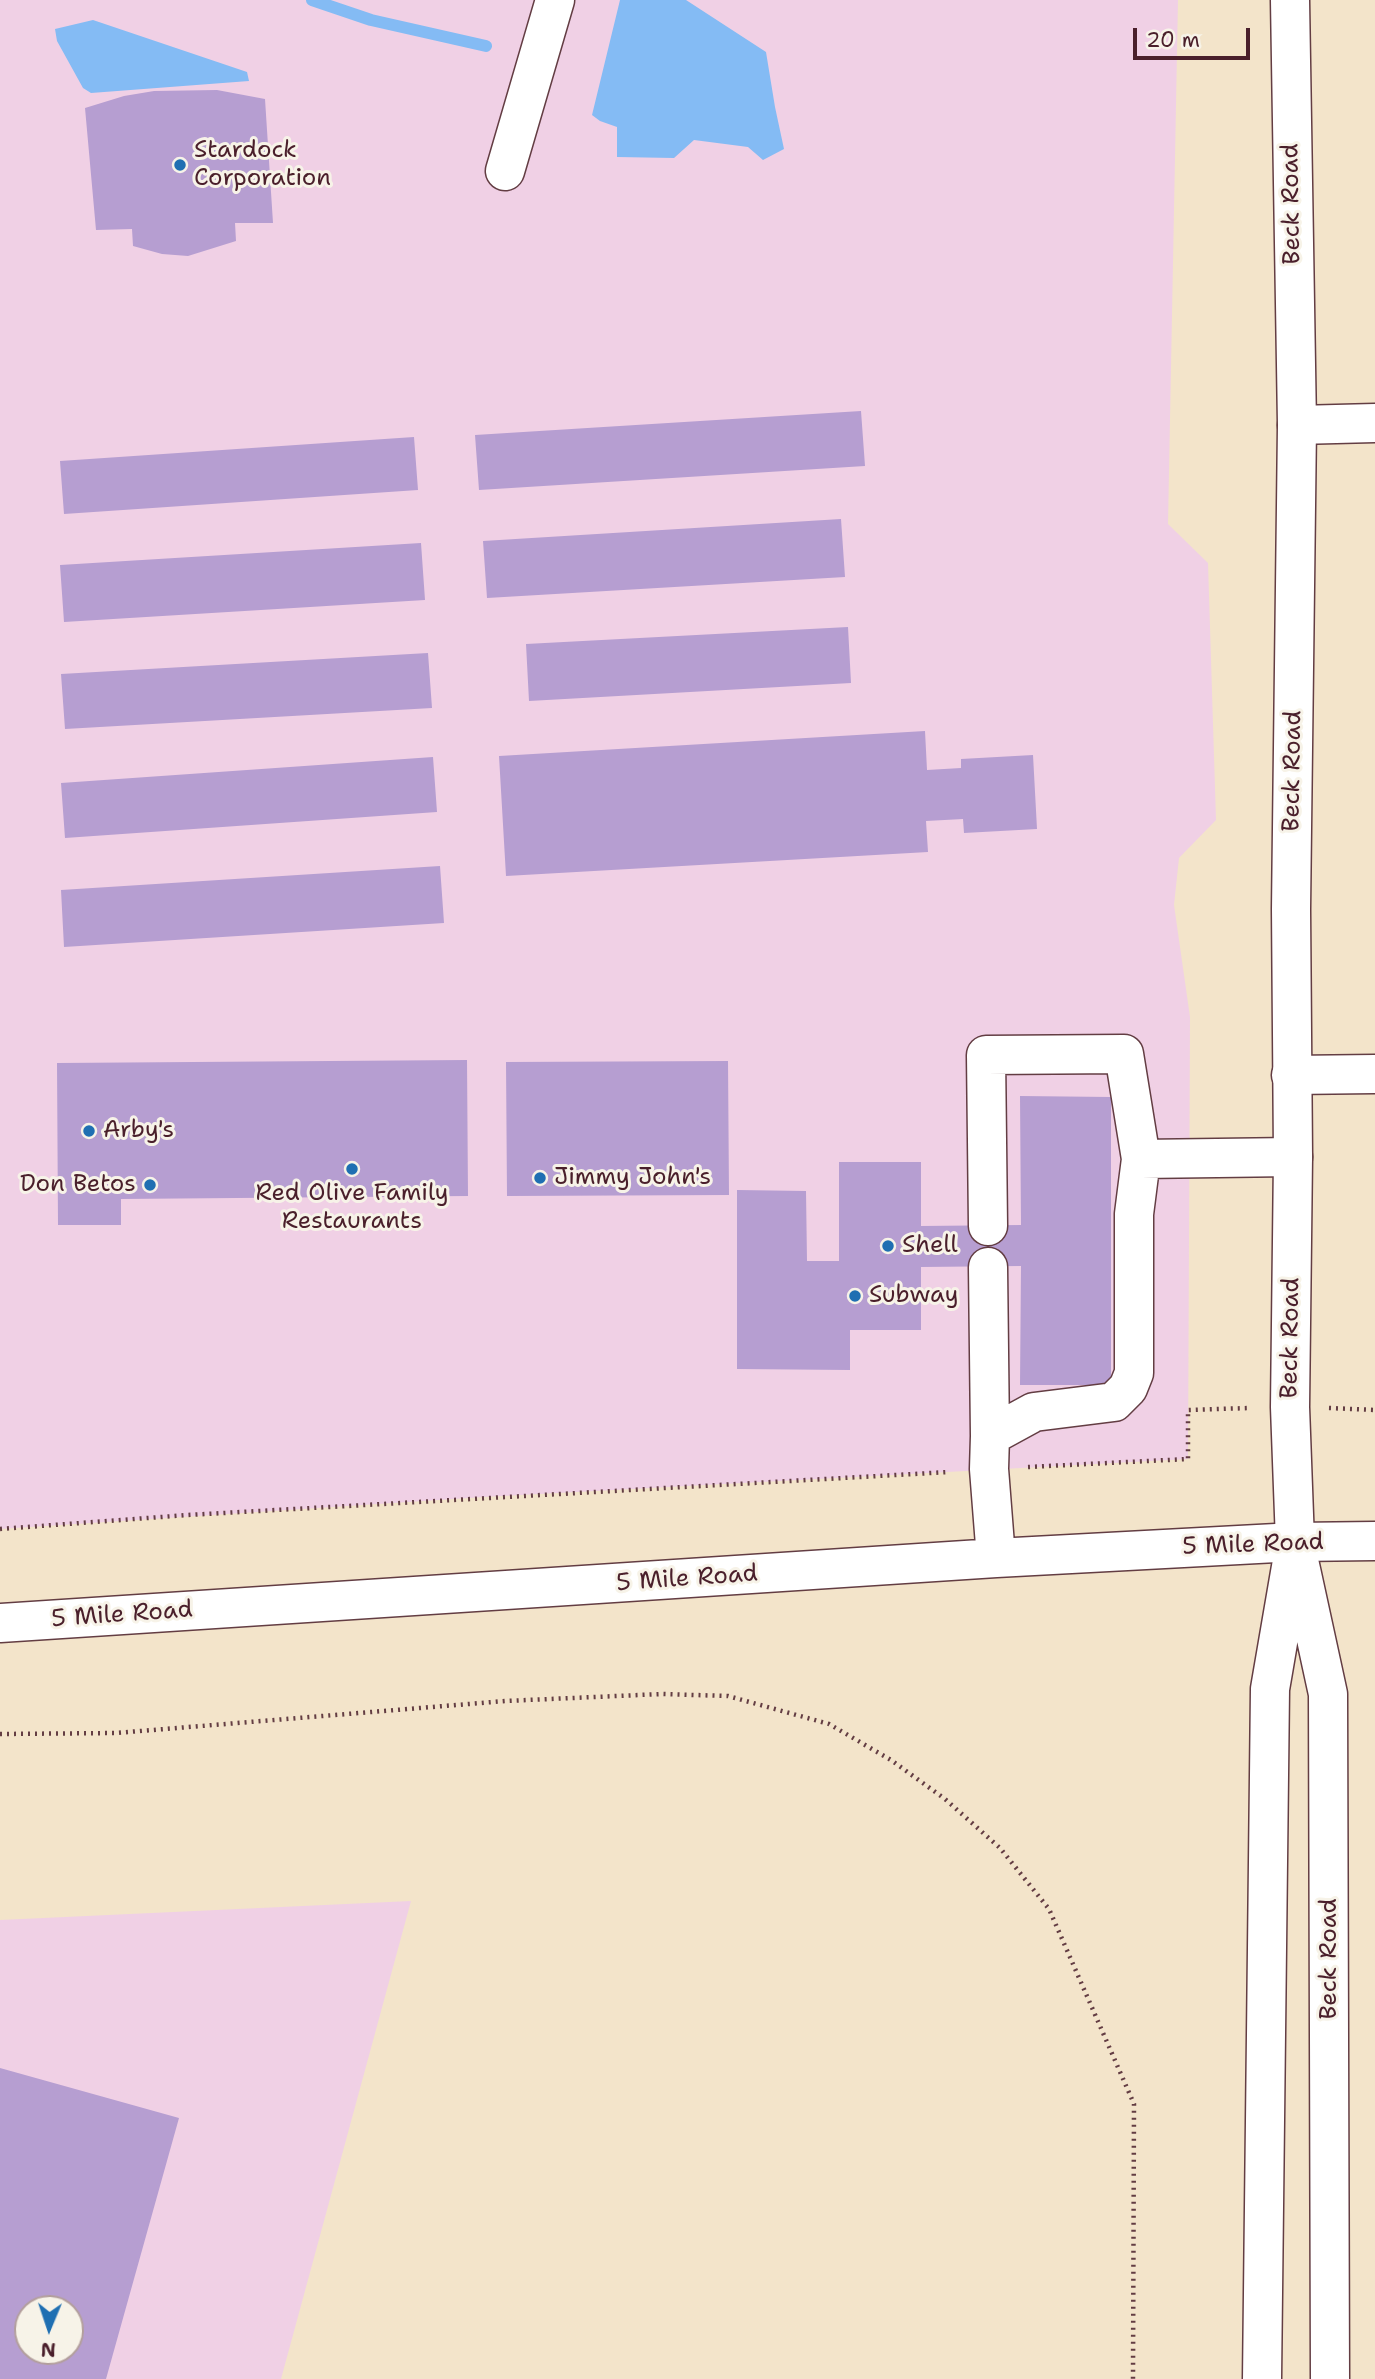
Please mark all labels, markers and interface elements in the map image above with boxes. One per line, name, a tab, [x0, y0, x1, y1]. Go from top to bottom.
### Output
scale bar	[1137, 14, 1254, 58]
text: 20 m	[1146, 26, 1200, 54]
place label: Stardock Corporation	[194, 137, 331, 193]
street label: Beck Road	[1277, 143, 1307, 265]
marker: Stardock Corporation	[172, 157, 188, 173]
street label: Beck Road	[1278, 710, 1308, 832]
place label: Arby's	[103, 1117, 174, 1145]
marker: Arby's	[81, 1123, 97, 1139]
marker: Red Olive Family Restaurants	[344, 1161, 360, 1177]
place label: Jimmy John's	[554, 1164, 711, 1192]
marker: Jimmy John's	[532, 1170, 548, 1186]
place label: Don Betos	[20, 1171, 136, 1199]
marker: Don Betos	[142, 1177, 158, 1193]
place label: Red Olive Family Restaurants	[255, 1180, 449, 1236]
place label: Shell	[902, 1232, 958, 1260]
marker: Shell	[880, 1238, 896, 1254]
street label: Beck Road	[1276, 1277, 1306, 1399]
place label: Subway	[869, 1282, 958, 1310]
marker: Subway	[847, 1288, 863, 1304]
street label: 5 Mile Road	[1182, 1528, 1324, 1562]
street label: 5 Mile Road	[615, 1560, 759, 1598]
street label: 5 Mile Road	[50, 1596, 194, 1634]
street label: Beck Road	[1316, 1898, 1344, 2020]
north arrow	[14, 2295, 84, 2365]
text: N	[40, 2337, 56, 2362]

